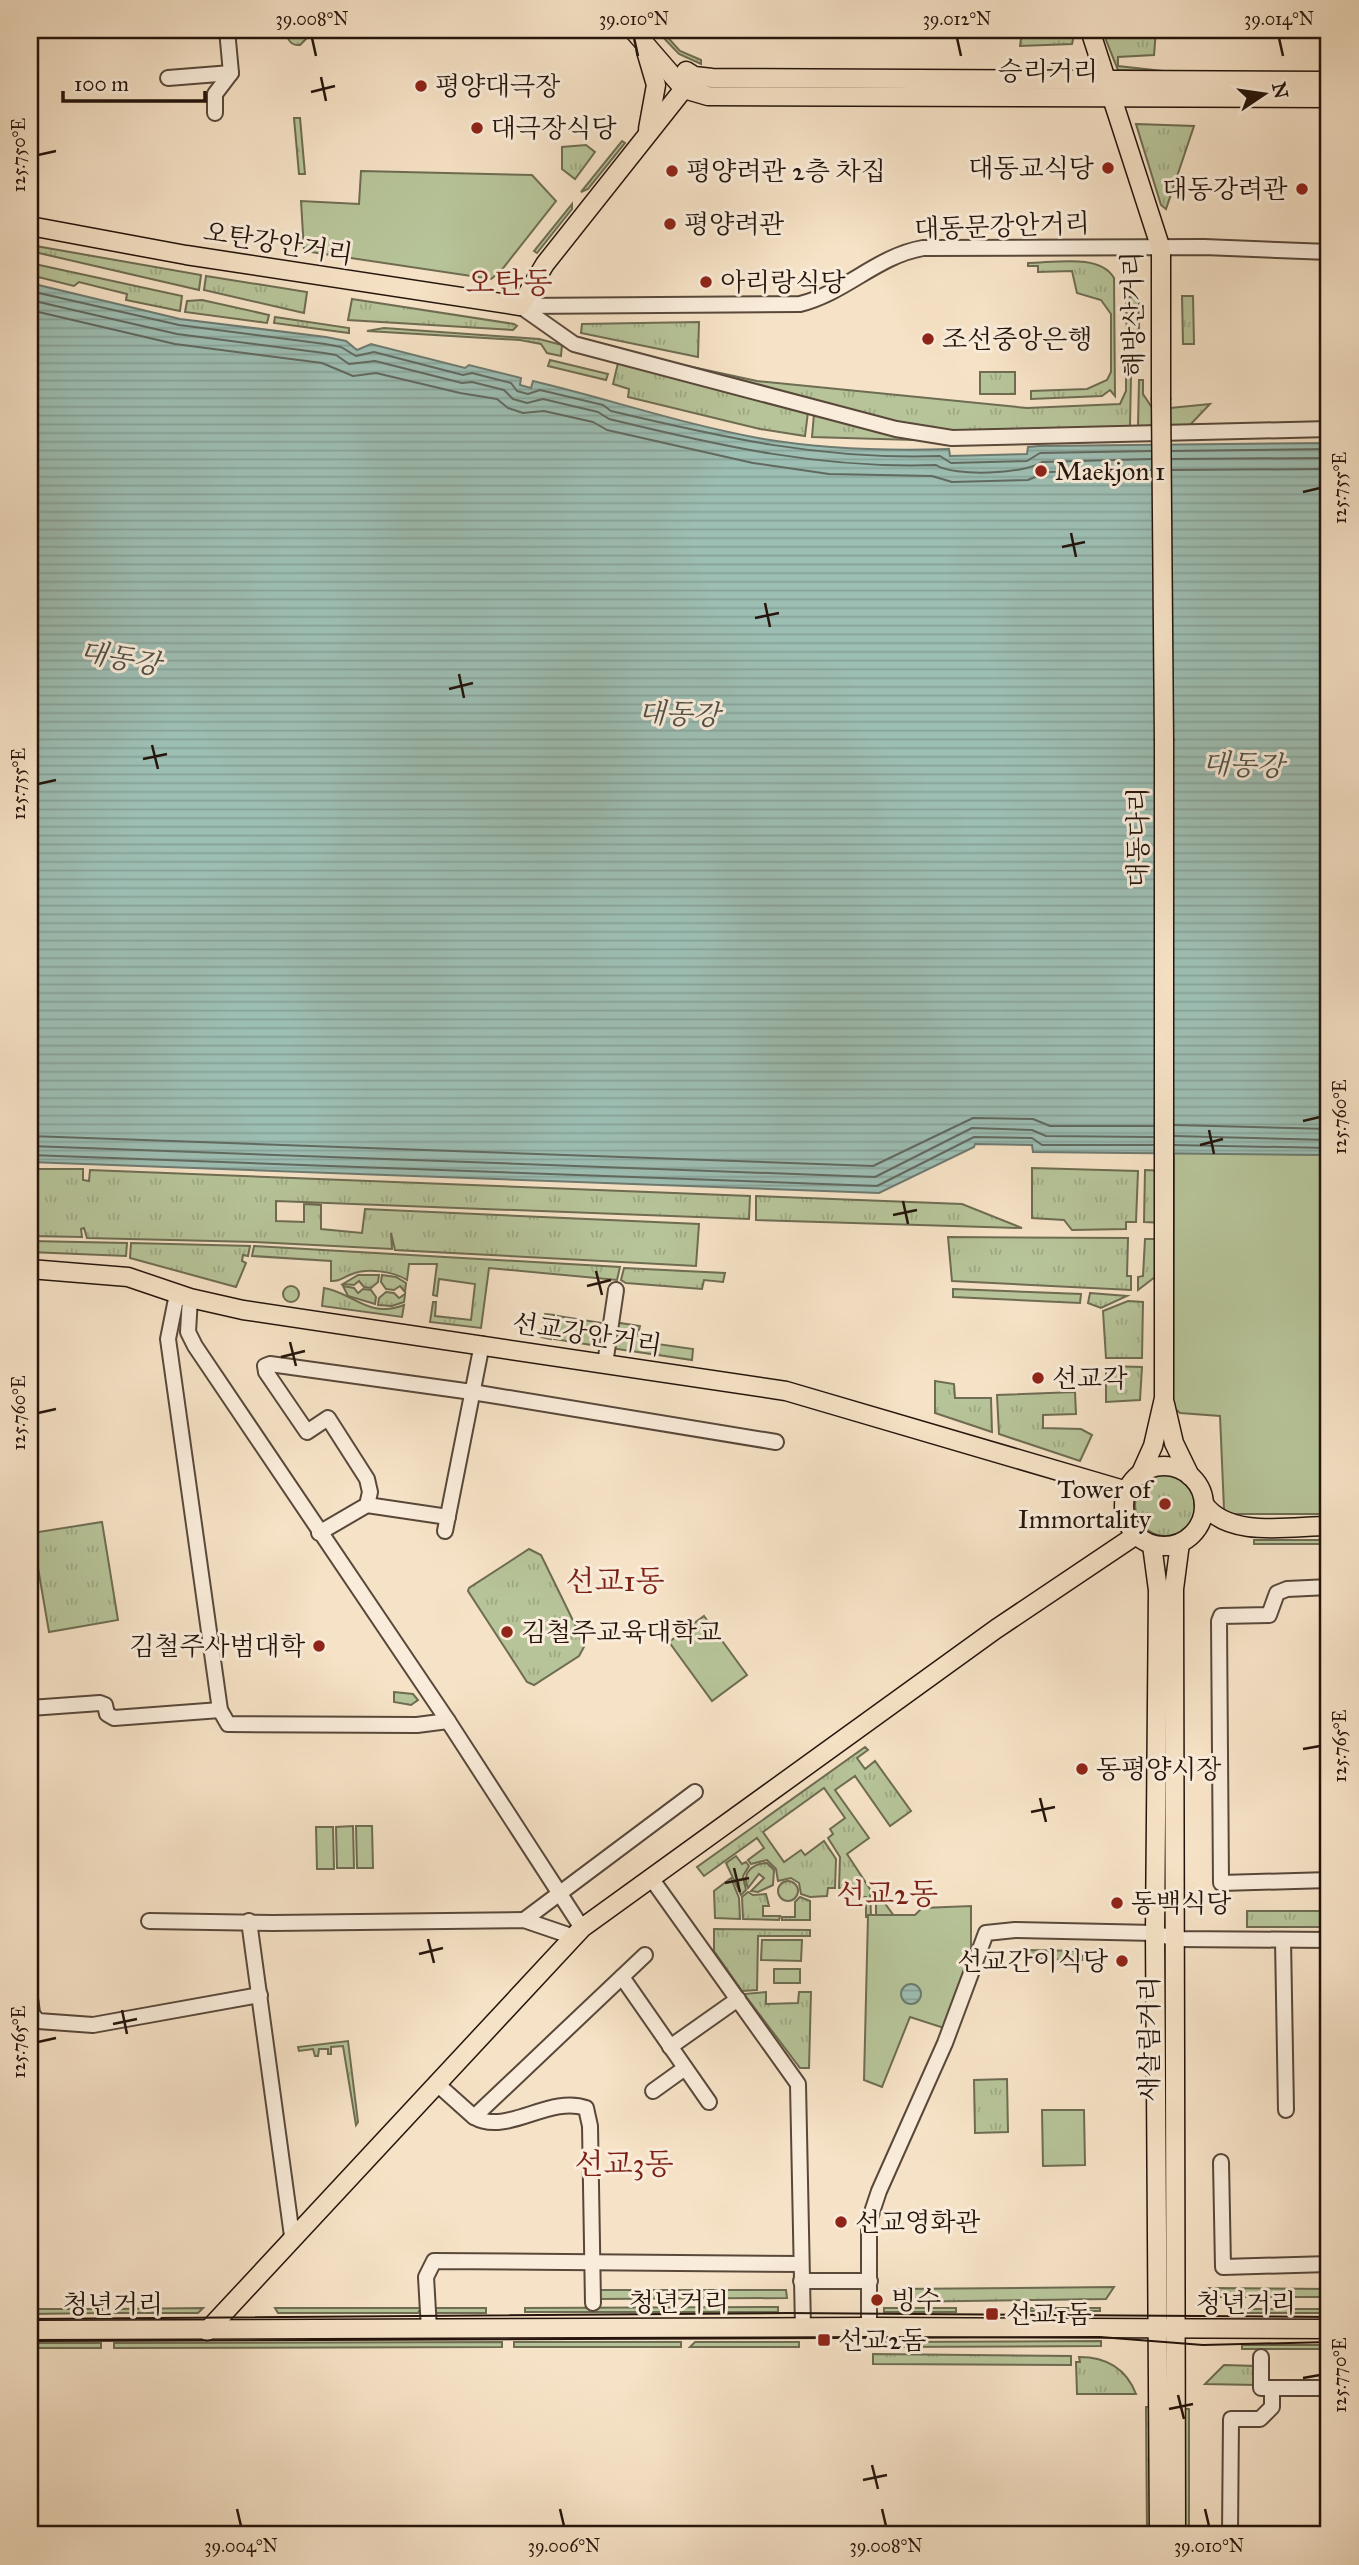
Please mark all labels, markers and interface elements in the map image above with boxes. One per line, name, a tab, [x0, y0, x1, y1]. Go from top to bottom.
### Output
text: 39.008°N	[276, 8, 348, 30]
text: 39.010°N	[599, 8, 669, 30]
text: 39.012°N	[923, 8, 991, 30]
text: 39.014°N	[1244, 8, 1314, 30]
street label: 승리거리	[998, 55, 1098, 87]
scale bar	[63, 60, 205, 104]
north arrow	[1230, 60, 1300, 130]
place label: 평양대극장	[435, 70, 561, 102]
text: 100 m	[74, 71, 129, 97]
marker: 평양대극장	[413, 78, 429, 94]
text: N	[1267, 80, 1293, 101]
place label: 대극장식당	[491, 112, 617, 144]
text: 125.750°E	[8, 118, 30, 192]
marker: 대극장식당	[469, 120, 485, 136]
place label: 대동교식당	[968, 152, 1094, 184]
place label: 평양려관 2층 차집	[686, 155, 886, 187]
marker: 대동교식당	[1100, 160, 1116, 176]
marker: 평양려관 2층 차집	[664, 163, 680, 179]
place label: 대동강려관	[1162, 173, 1288, 205]
marker: 대동강려관	[1294, 181, 1310, 197]
street label: 대동문강안거리	[914, 207, 1090, 245]
place label: 평양려관	[684, 208, 784, 240]
street label: 오탄강안거리	[201, 215, 355, 271]
marker: 평양려관	[662, 216, 678, 232]
street label: 해방산거리	[1116, 251, 1150, 377]
district label: 오탄동	[466, 265, 552, 301]
place label: 아리랑식당	[720, 266, 846, 298]
marker: 아리랑식당	[698, 274, 714, 290]
place label: 조선중앙은행	[942, 323, 1093, 355]
marker: 조선중앙은행	[920, 331, 936, 347]
text: 125.755°E	[1329, 452, 1351, 524]
place label: Maekjon 1	[1055, 455, 1165, 487]
marker: Maekjon 1	[1033, 463, 1049, 479]
water label: 대동강	[77, 634, 167, 683]
water label: 대동강	[638, 695, 724, 733]
water label: 대동강	[1202, 746, 1288, 784]
text: 125.755°E	[8, 748, 30, 820]
street label: 대동다리	[1122, 787, 1154, 887]
text: 125.760°E	[1329, 1079, 1351, 1155]
street label: 선교강안거리	[510, 1306, 664, 1362]
place label: 선교각	[1052, 1362, 1128, 1394]
marker: 선교각	[1030, 1370, 1046, 1386]
text: 125.760°E	[8, 1375, 30, 1451]
place label: Tower of Immortality	[1018, 1473, 1155, 1535]
marker: Tower of Immortality	[1157, 1496, 1173, 1512]
district label: 선교1동	[566, 1563, 664, 1599]
place label: 김철주교육대학교	[521, 1616, 722, 1648]
marker: 김철주교육대학교	[499, 1624, 515, 1640]
place label: 김철주사범대학	[129, 1630, 306, 1662]
marker: 김철주사범대학	[311, 1638, 327, 1654]
text: 125.765°E	[1329, 1709, 1351, 1782]
place label: 동평양시장	[1096, 1753, 1222, 1785]
marker: 동평양시장	[1074, 1761, 1090, 1777]
district label: 선교2동	[836, 1876, 938, 1912]
place label: 동백식당	[1131, 1887, 1231, 1919]
marker: 동백식당	[1109, 1895, 1125, 1911]
place label: 선교간이식당	[957, 1945, 1108, 1977]
marker: 선교간이식당	[1114, 1953, 1130, 1969]
street label: 새살림거리	[1133, 1976, 1165, 2102]
text: 125.765°E	[8, 2005, 30, 2078]
district label: 선교3동	[575, 2146, 673, 2182]
place label: 선교영화관	[855, 2206, 981, 2238]
marker: 선교영화관	[833, 2214, 849, 2230]
place label: 빙수	[891, 2284, 941, 2316]
street label: 청년거리	[629, 2286, 729, 2318]
street label: 청년거리	[1196, 2287, 1296, 2319]
street label: 청년거리	[63, 2288, 163, 2320]
marker: 빙수	[869, 2292, 885, 2308]
place label: 선교1돔	[1006, 2298, 1092, 2330]
marker: 선교1돔	[984, 2306, 1000, 2322]
place label: 선교2돔	[838, 2324, 926, 2356]
marker: 선교2돔	[816, 2332, 832, 2348]
text: 125.770°E	[1329, 2337, 1351, 2413]
text: 39.004°N	[204, 2535, 278, 2557]
text: 39.006°N	[528, 2535, 600, 2557]
text: 39.008°N	[850, 2535, 922, 2557]
text: 39.010°N	[1174, 2535, 1244, 2557]

